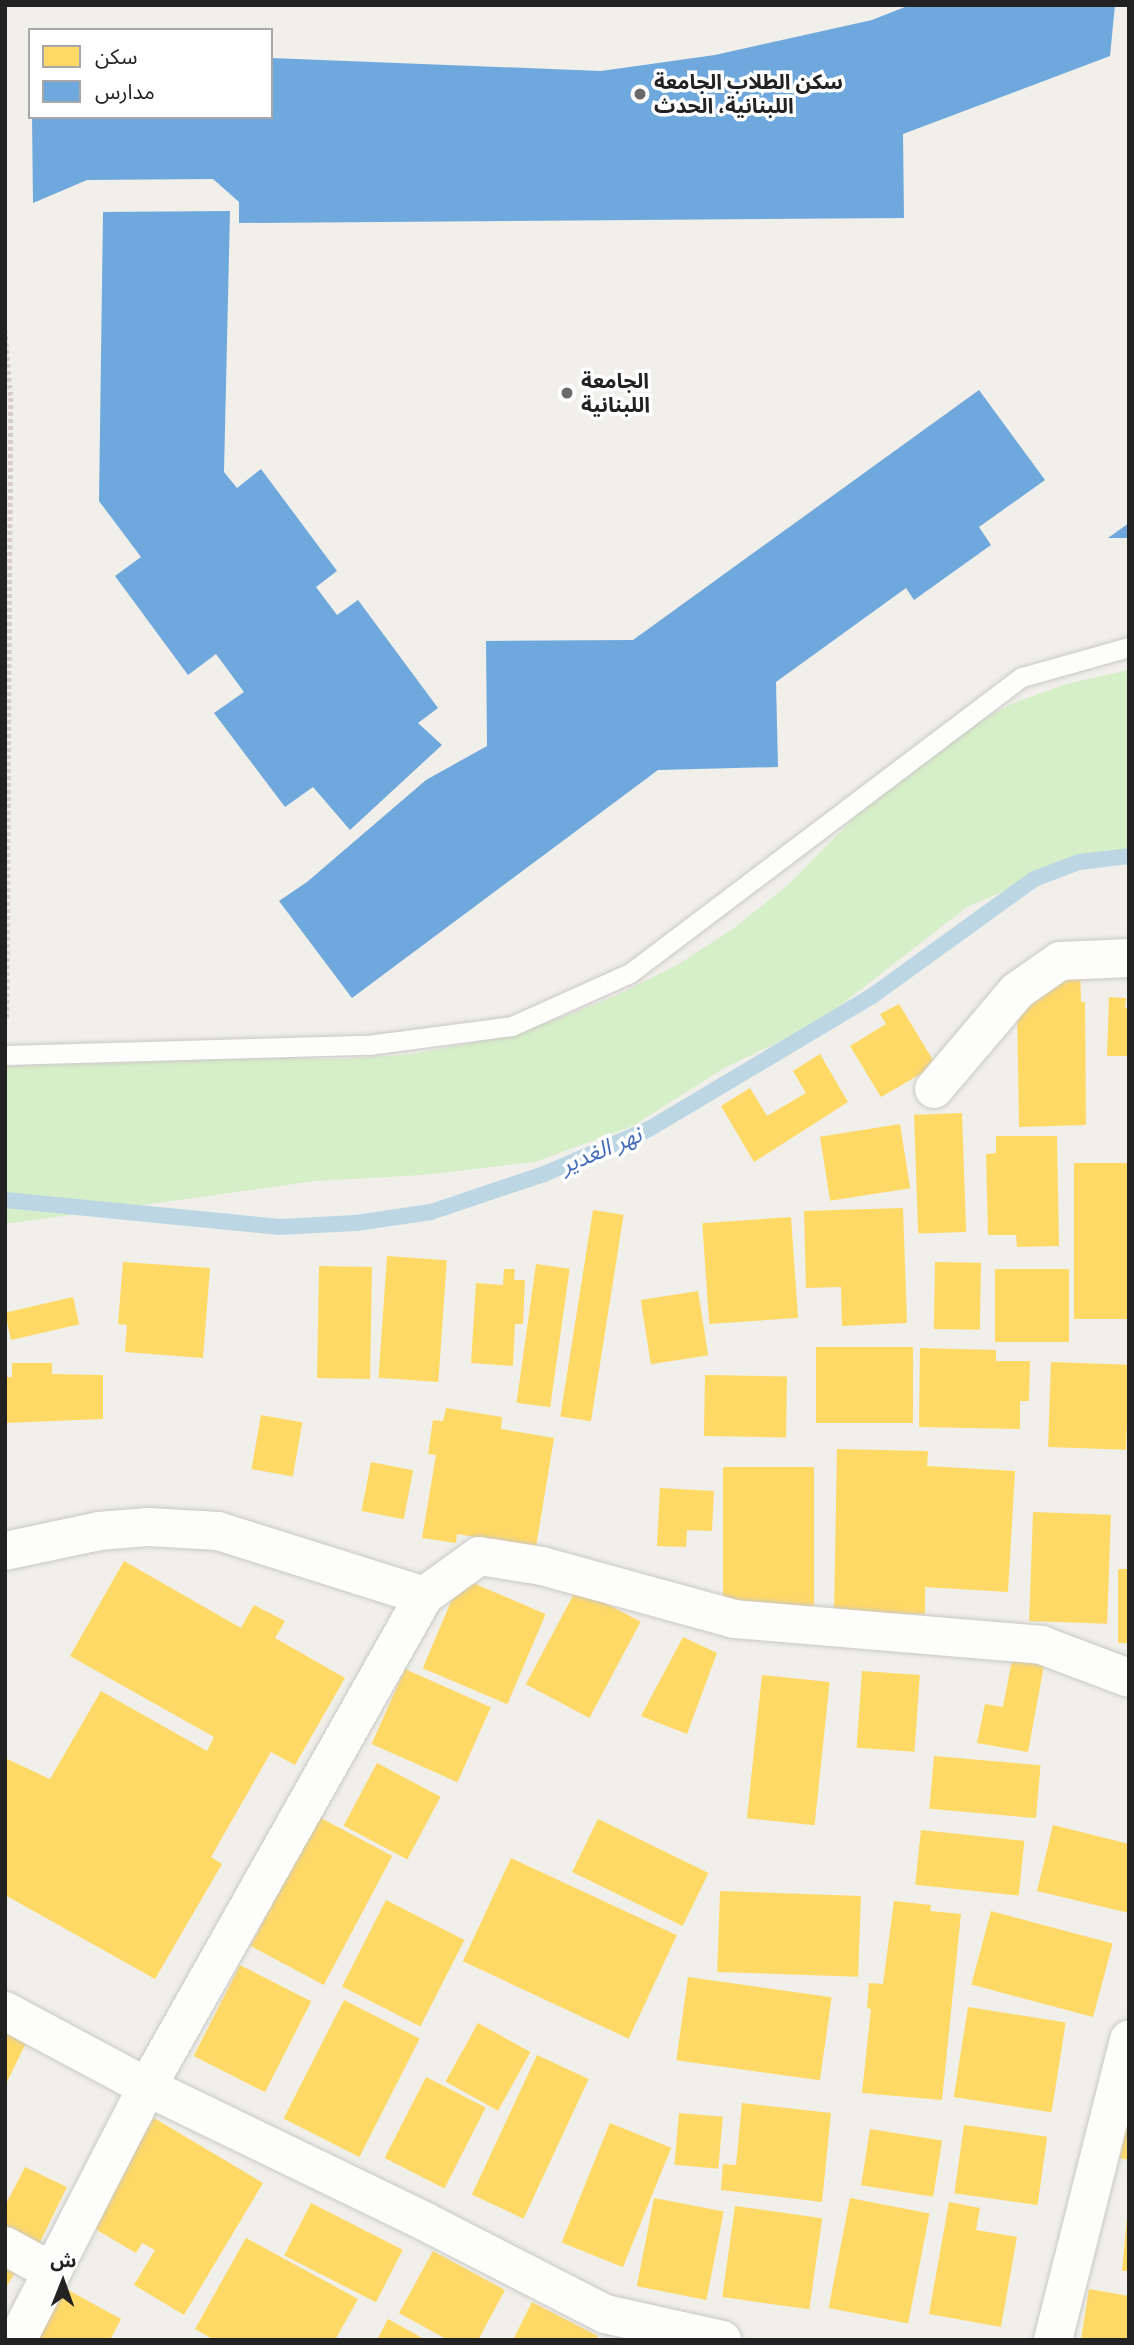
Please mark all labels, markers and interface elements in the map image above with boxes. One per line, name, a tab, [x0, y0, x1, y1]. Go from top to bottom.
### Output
legend	[28, 28, 273, 119]
text: سكن	[95, 43, 137, 71]
place label: سكن الطلاب الجامعة اللبنانية، الحدث	[654, 69, 843, 119]
text: مدارس	[95, 78, 155, 106]
marker: سكن الطلاب الجامعة اللبنانية، الحدث	[632, 86, 648, 102]
place label: الجامعة اللبنانية	[581, 368, 650, 418]
marker: الجامعة اللبنانية	[559, 385, 575, 401]
water label: نهر الغدير	[556, 1121, 646, 1179]
north arrow	[28, 2247, 98, 2317]
text: ش	[50, 2248, 77, 2273]

